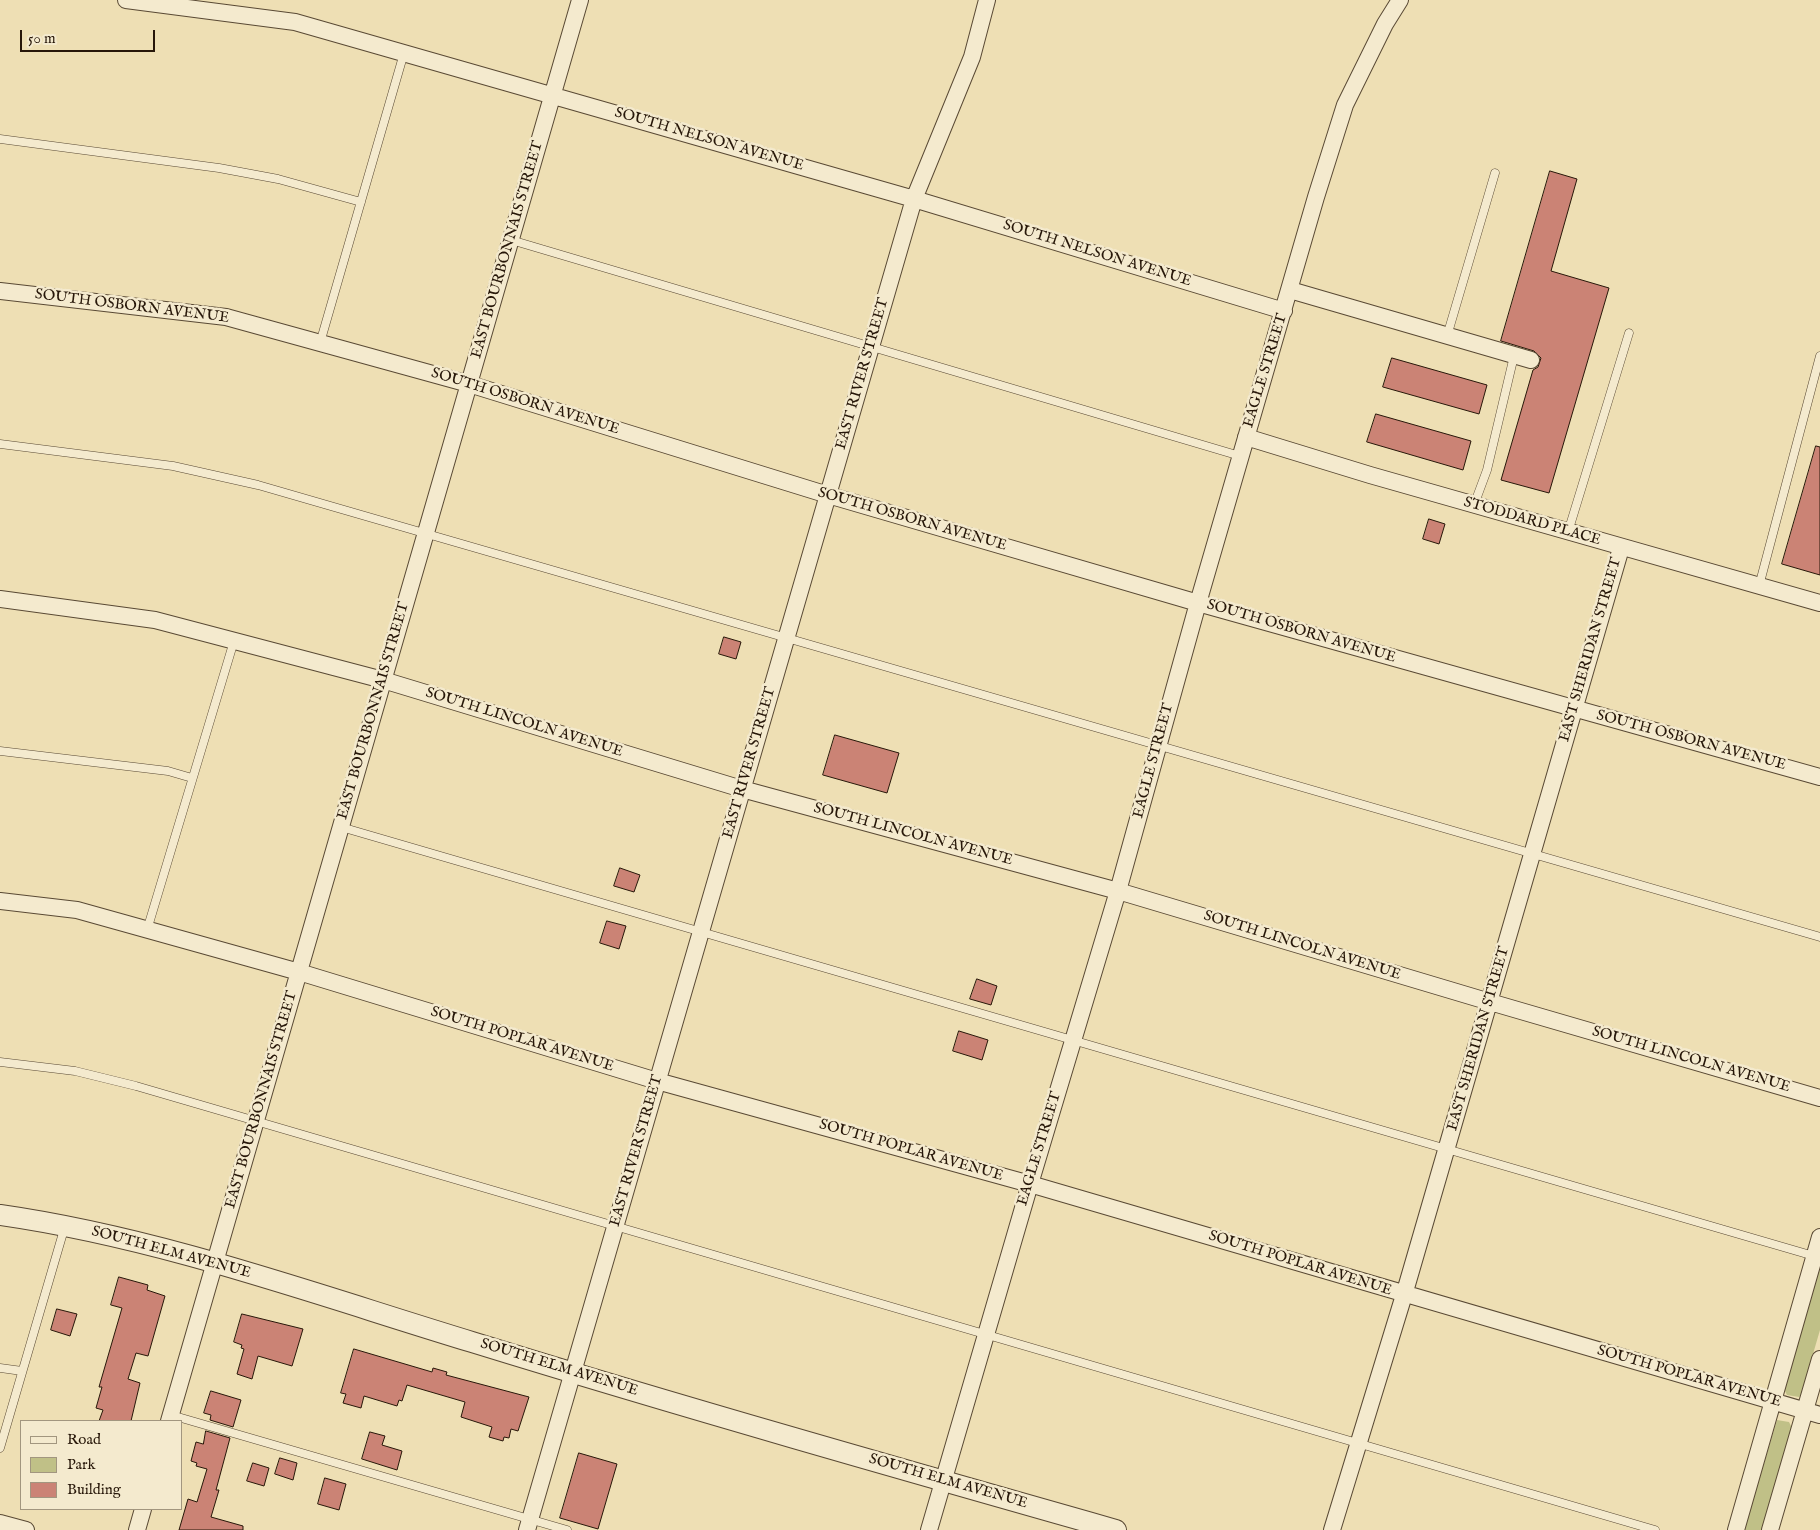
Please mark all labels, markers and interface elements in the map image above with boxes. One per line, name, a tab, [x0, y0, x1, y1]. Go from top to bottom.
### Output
scale bar	[22, 20, 158, 52]
text: 50 m	[28, 29, 56, 48]
street label: SOUTH NELSON AVENUE	[612, 104, 806, 176]
street label: EAST BOURBONNAIS STREET	[468, 139, 548, 361]
street label: SOUTH NELSON AVENUE	[1001, 217, 1193, 291]
street label: SOUTH OSBORN AVENUE	[34, 286, 230, 328]
street label: EAST RIVER STREET	[833, 296, 893, 452]
street label: EAGLE STREET	[1240, 312, 1292, 430]
street label: SOUTH OSBORN AVENUE	[429, 365, 621, 439]
street label: SOUTH OSBORN AVENUE	[816, 484, 1008, 556]
street label: STODDARD PLACE	[1461, 494, 1603, 550]
street label: EAST SHERIDAN STREET	[1556, 556, 1626, 744]
street label: SOUTH OSBORN AVENUE	[1205, 596, 1397, 668]
street label: EAST BOURBONNAIS STREET	[334, 600, 414, 822]
street label: SOUTH LINCOLN AVENUE	[423, 684, 625, 762]
street label: EAST RIVER STREET	[720, 685, 780, 841]
street label: EAGLE STREET	[1130, 702, 1178, 820]
street label: SOUTH OSBORN AVENUE	[1594, 707, 1788, 775]
street label: SOUTH LINCOLN AVENUE	[811, 800, 1015, 870]
street label: SOUTH LINCOLN AVENUE	[1201, 907, 1403, 985]
street label: EAST SHERIDAN STREET	[1444, 945, 1514, 1133]
street label: EAST BOURBONNAIS STREET	[222, 989, 302, 1211]
street label: SOUTH POPLAR AVENUE	[428, 1004, 616, 1076]
street label: SOUTH LINCOLN AVENUE	[1590, 1023, 1792, 1097]
street label: EAST RIVER STREET	[607, 1073, 667, 1229]
street label: EAGLE STREET	[1014, 1090, 1066, 1208]
street label: SOUTH POPLAR AVENUE	[817, 1116, 1005, 1186]
street label: SOUTH ELM AVENUE	[89, 1223, 253, 1283]
street label: SOUTH POPLAR AVENUE	[1206, 1228, 1394, 1300]
street label: SOUTH ELM AVENUE	[478, 1335, 640, 1401]
street label: SOUTH POPLAR AVENUE	[1595, 1342, 1783, 1412]
legend	[20, 1420, 182, 1510]
text: Road	[67, 1430, 101, 1449]
street label: SOUTH ELM AVENUE	[867, 1451, 1029, 1513]
text: Park	[67, 1455, 96, 1474]
text: Building	[67, 1480, 121, 1499]

